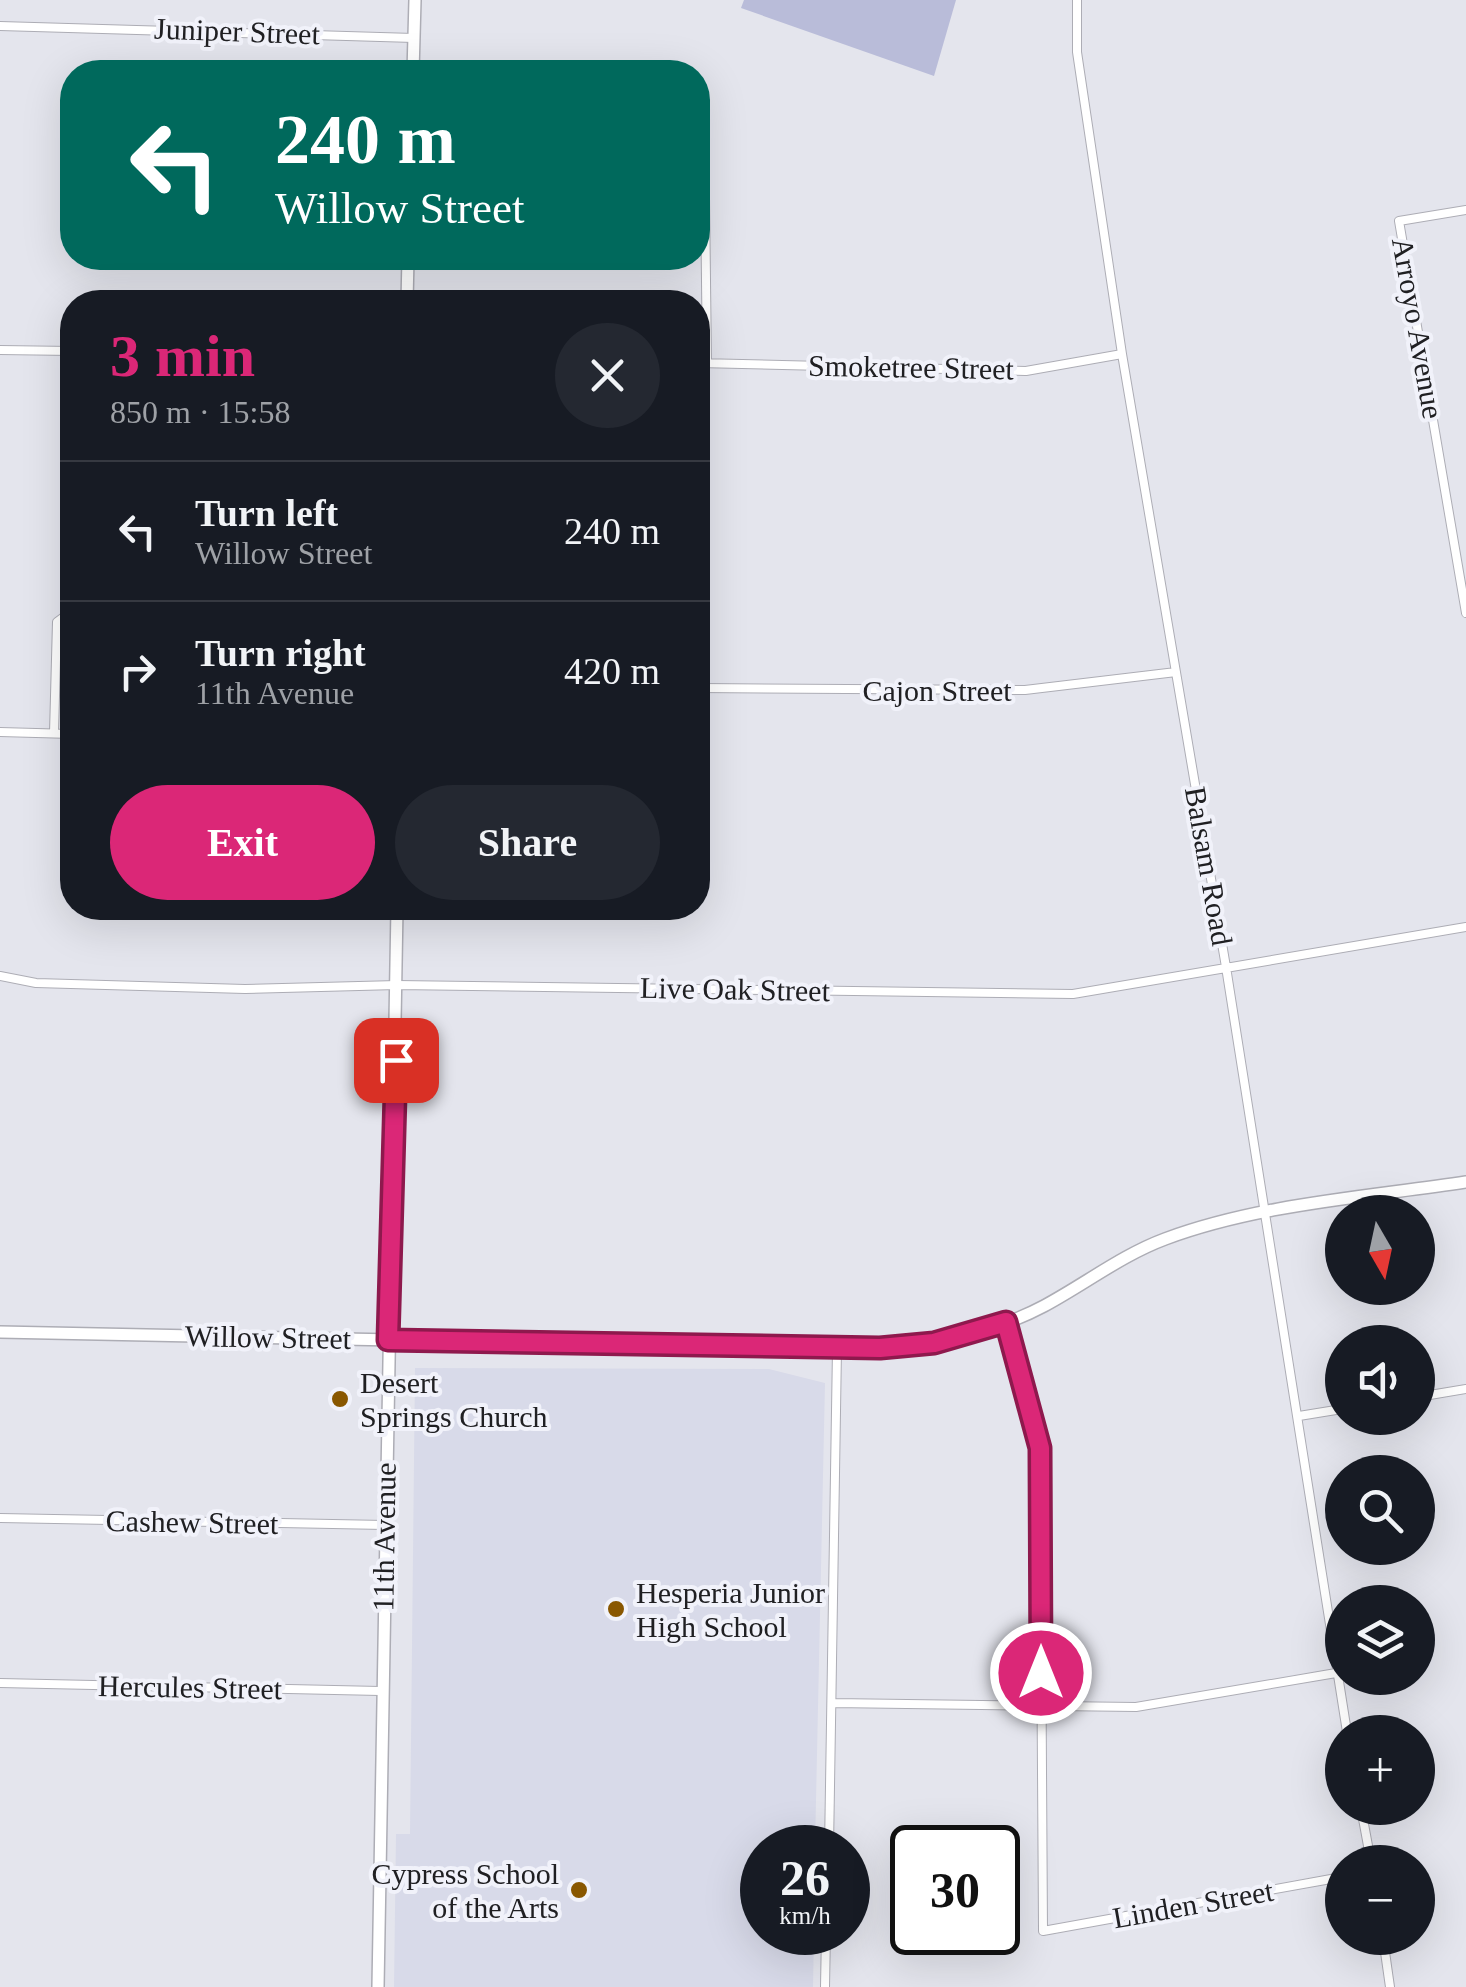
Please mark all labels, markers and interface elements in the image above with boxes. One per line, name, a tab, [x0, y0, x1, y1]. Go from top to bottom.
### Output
street label: Juniper Street	[154, 12, 321, 50]
icon: left	[110, 100, 240, 230]
text: 240 m	[275, 101, 456, 178]
text: Willow Street	[275, 183, 524, 233]
street label: Arroyo Avenue	[1386, 235, 1450, 421]
text: 3 min	[110, 323, 255, 389]
button: close	[555, 323, 660, 428]
street label: Smoketree Street	[808, 349, 1015, 385]
text: 850 m · 15:58	[110, 394, 290, 430]
text: Turn left	[195, 492, 338, 534]
icon: left	[110, 504, 165, 559]
text: 240 m	[564, 510, 660, 552]
text: Willow Street	[195, 535, 372, 571]
text: Turn right	[195, 632, 366, 674]
icon: right	[110, 644, 165, 699]
text: 420 m	[564, 650, 660, 692]
street label: Cajon Street	[862, 674, 1012, 707]
text: 11th Avenue	[195, 675, 354, 711]
street label: Balsam Road	[1179, 784, 1239, 948]
button: Exit	[110, 785, 375, 900]
button: Share	[395, 785, 660, 900]
street label: Live Oak Street	[640, 971, 831, 1007]
pin	[354, 1018, 439, 1103]
icon: arrive	[369, 1033, 424, 1088]
north arrow	[1325, 1195, 1435, 1305]
map controls	[1325, 1195, 1435, 1955]
street label: Willow Street	[185, 1319, 352, 1355]
button: sound	[1325, 1325, 1435, 1435]
place label: Desert Springs Church	[360, 1366, 548, 1433]
marker: Desert Springs Church	[329, 1388, 351, 1410]
button: search	[1325, 1455, 1435, 1565]
street label: 11th Avenue	[366, 1462, 402, 1612]
street label: Cashew Street	[105, 1504, 279, 1540]
place label: Hesperia Junior High School	[636, 1576, 825, 1643]
button: layers	[1325, 1585, 1435, 1695]
marker: Hesperia Junior High School	[605, 1598, 627, 1620]
position arrow	[989, 1621, 1093, 1725]
street label: Hercules Street	[98, 1669, 283, 1705]
button: +	[1325, 1715, 1435, 1825]
speed limit sign: 30	[890, 1825, 1020, 1955]
button: −	[1325, 1845, 1435, 1955]
text: 26	[780, 1850, 830, 1906]
place label: Cypress School of the Arts	[372, 1857, 559, 1924]
street label: Linden Street	[1110, 1874, 1277, 1934]
marker: Cypress School of the Arts	[568, 1879, 590, 1901]
text: km/h	[779, 1902, 831, 1929]

